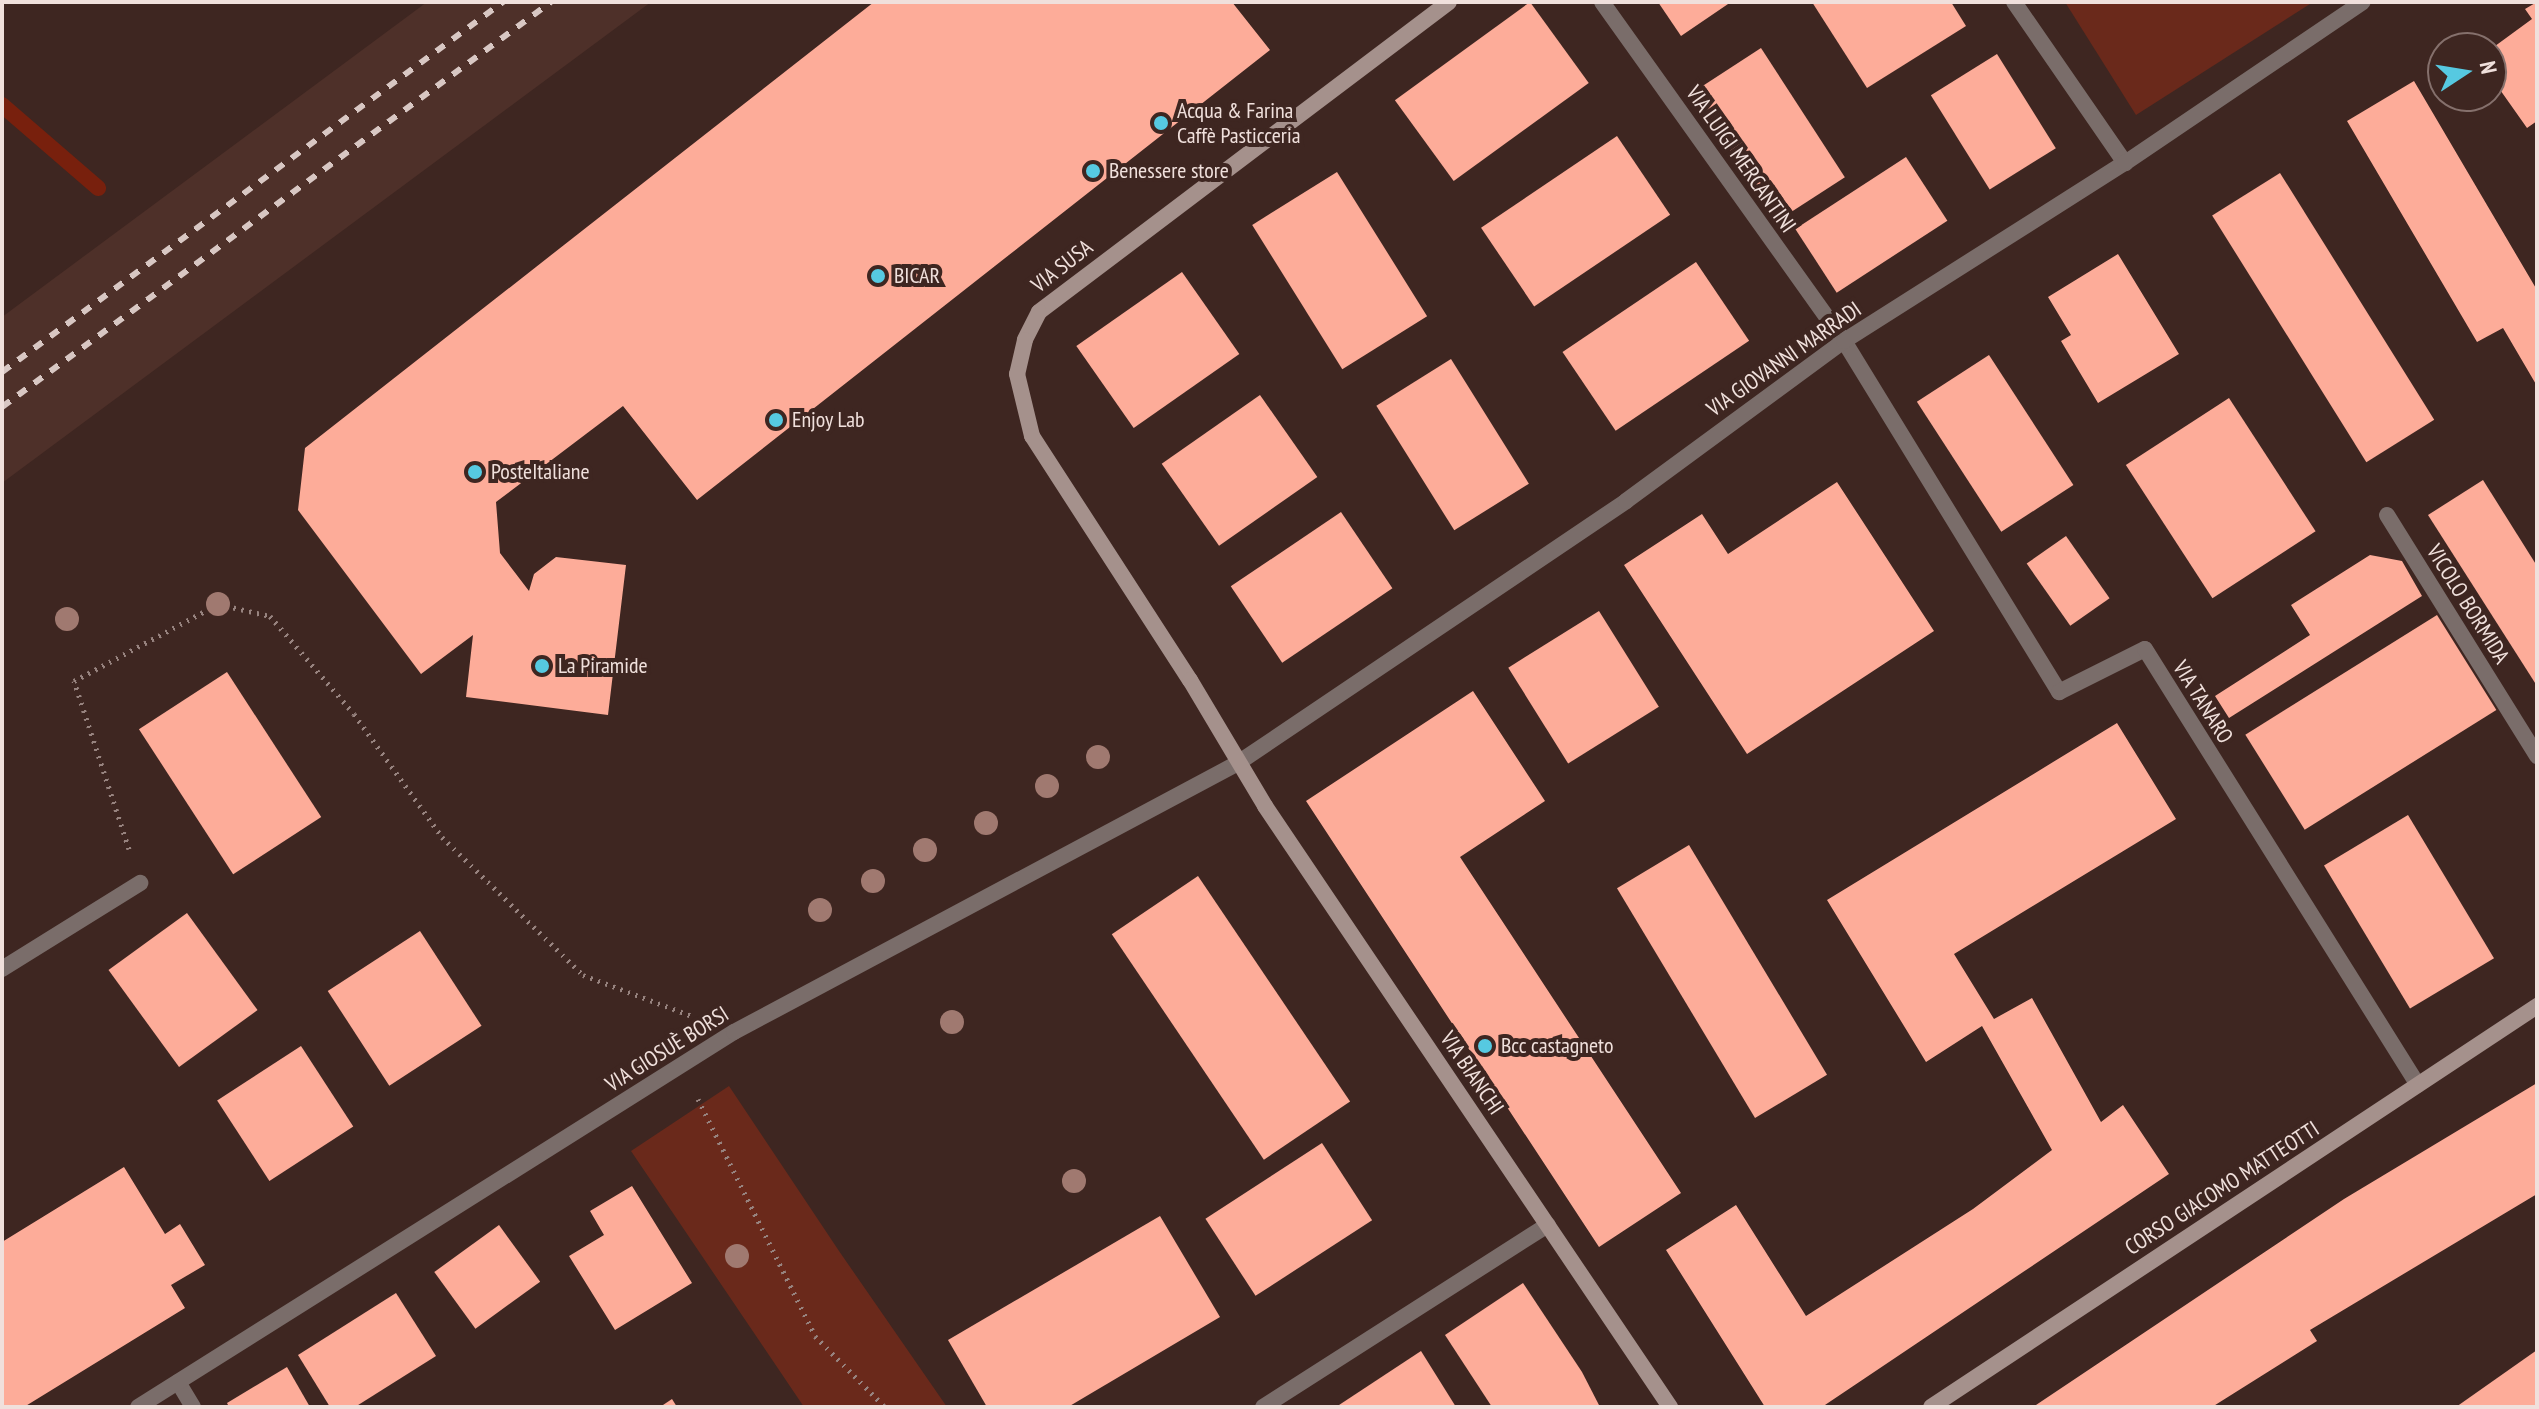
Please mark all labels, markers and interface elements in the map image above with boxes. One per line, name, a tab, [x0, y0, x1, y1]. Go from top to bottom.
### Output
north arrow	[2427, 32, 2507, 112]
text: N	[2474, 59, 2503, 76]
street label: VIA LUIGI MERCANTINI	[1680, 80, 1802, 238]
place label: Acqua & Farina Caffè Pasticceria	[1177, 97, 1300, 148]
marker: Acqua & Farina Caffè Pasticceria	[1152, 114, 1170, 132]
place label: Benessere store	[1109, 158, 1229, 184]
marker: Benessere store	[1084, 162, 1102, 180]
street label: VIA SUSA	[1026, 234, 1098, 298]
place label: BICAR	[894, 263, 940, 289]
marker: BICAR	[869, 267, 887, 285]
street label: VIA GIOVANNI MARRADI	[1701, 296, 1867, 422]
place label: Enjoy Lab	[792, 407, 865, 433]
marker: Enjoy Lab	[767, 411, 785, 429]
place label: PosteItaliane	[491, 459, 590, 485]
marker: PosteItaliane	[466, 463, 484, 481]
street label: VICOLO BORMIDA	[2421, 540, 2515, 668]
place label: La Piramide	[558, 653, 648, 679]
street label: VIA TANARO	[2167, 655, 2239, 749]
marker: La Piramide	[533, 657, 551, 675]
street label: VIA GIOSUÈ BORSI	[600, 1000, 734, 1098]
street label: VIA BIANCHI	[1434, 1026, 1510, 1120]
place label: Bcc castagneto	[1501, 1033, 1614, 1059]
marker: Bcc castagneto	[1476, 1037, 1494, 1055]
street label: CORSO GIACOMO MATTEOTTI	[2120, 1115, 2324, 1261]

